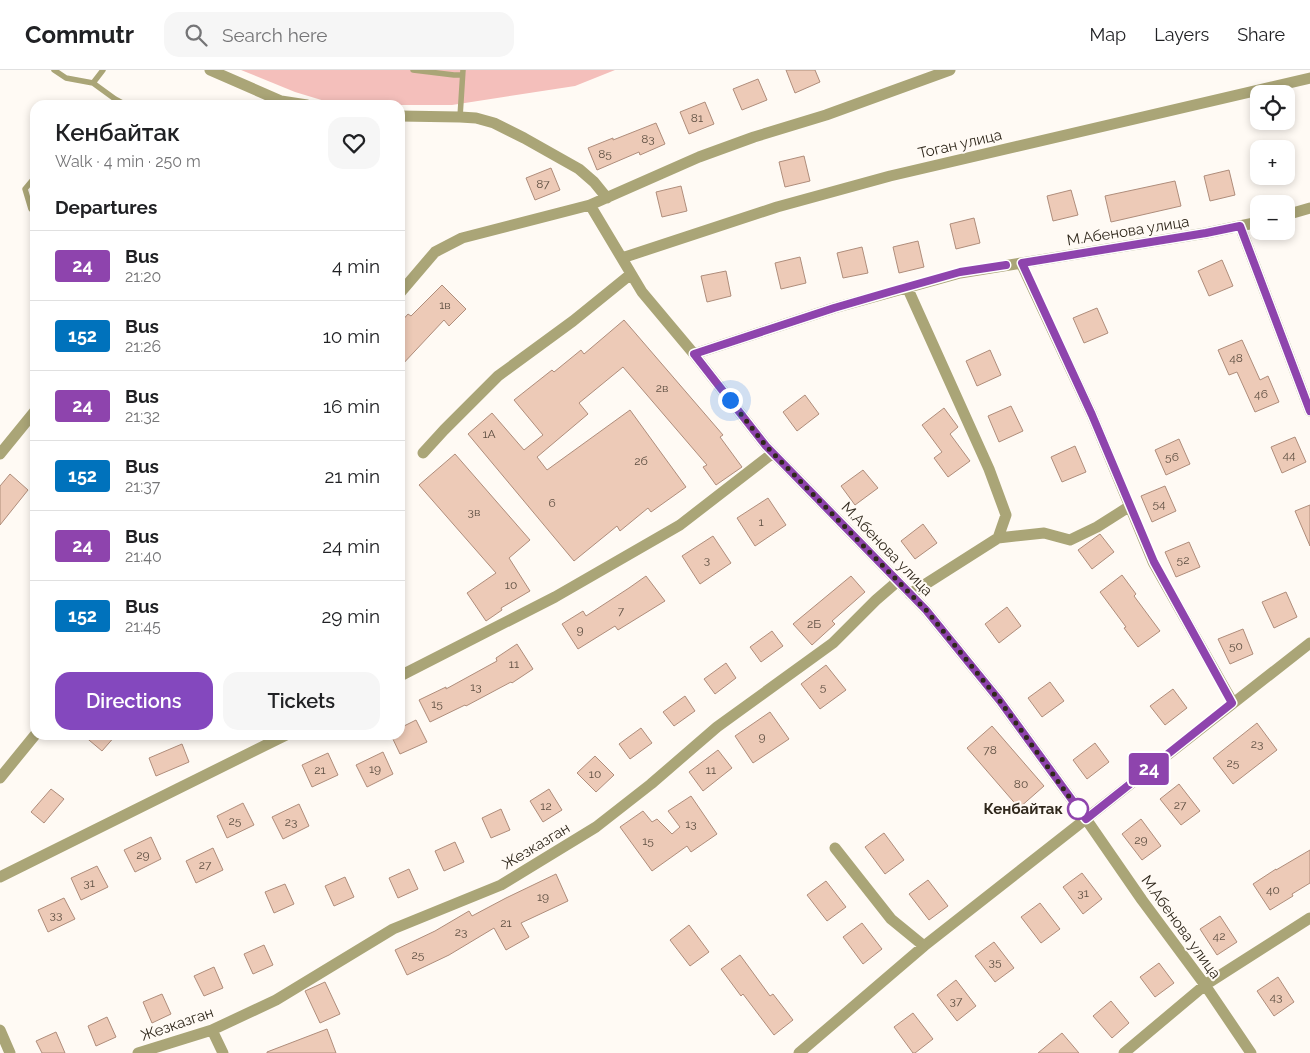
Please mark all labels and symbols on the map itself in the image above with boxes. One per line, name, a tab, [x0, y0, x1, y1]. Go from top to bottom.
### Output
house number: 81	[691, 111, 703, 125]
street label: Тоган улица	[916, 126, 1004, 162]
house number: 83	[641, 132, 655, 146]
house number: 85	[598, 147, 612, 161]
house number: 87	[536, 177, 550, 191]
street label: М.Абенова улица	[1066, 212, 1190, 250]
house number: 1в	[439, 298, 451, 312]
house number: 48	[1229, 351, 1243, 365]
house number: 2в	[656, 381, 668, 395]
house number: 46	[1254, 387, 1268, 401]
your location	[718, 388, 743, 413]
house number: 1А	[482, 427, 496, 441]
house number: 44	[1282, 448, 1296, 462]
house number: 56	[1165, 450, 1179, 464]
house number: 2б	[634, 454, 648, 468]
house number: 6	[548, 496, 556, 510]
house number: 54	[1152, 497, 1166, 511]
street label: М.Абенова улица	[838, 498, 936, 600]
house number: 3в	[468, 505, 480, 519]
house number: 1	[758, 515, 764, 529]
house number: 3	[704, 553, 710, 567]
house number: 52	[1177, 553, 1189, 567]
house number: 10	[505, 578, 517, 592]
house number: 7	[618, 604, 625, 618]
house number: 2Б	[807, 617, 821, 631]
house number: 9	[576, 623, 584, 637]
house number: 50	[1229, 639, 1243, 653]
house number: 11	[509, 657, 519, 671]
house number: 13	[470, 680, 482, 694]
house number: 5	[820, 680, 827, 694]
house number: 15	[431, 697, 443, 711]
house number: 9	[758, 730, 766, 744]
house number: 23	[1251, 737, 1263, 751]
house number: 78	[983, 743, 997, 757]
line badge: 24	[1126, 753, 1172, 785]
house number: 25	[1227, 756, 1240, 770]
house number: 19	[369, 762, 381, 776]
house number: 21	[314, 763, 326, 777]
house number: 11	[706, 763, 716, 777]
house number: 10	[589, 767, 601, 781]
house number: 80	[1014, 777, 1028, 791]
marker: Кенбайтак	[1067, 798, 1089, 820]
house number: 27	[1174, 798, 1187, 812]
house number: 12	[540, 799, 552, 813]
place label: Кенбайтак	[983, 800, 1063, 818]
house number: 25	[229, 814, 242, 828]
house number: 23	[285, 815, 297, 829]
house number: 13	[685, 817, 697, 831]
street label: Жезказган	[499, 819, 573, 873]
house number: 29	[1134, 833, 1148, 847]
house number: 15	[642, 834, 654, 848]
house number: 29	[136, 848, 150, 862]
house number: 27	[199, 858, 212, 872]
street label: М.Абенова улица	[1137, 872, 1225, 982]
house number: 31	[83, 876, 95, 890]
house number: 40	[1266, 883, 1280, 897]
house number: 31	[1077, 886, 1089, 900]
house number: 19	[537, 890, 549, 904]
house number: 33	[50, 908, 62, 922]
house number: 21	[500, 916, 512, 930]
house number: 23	[455, 925, 467, 939]
house number: 42	[1213, 929, 1225, 943]
house number: 25	[412, 948, 425, 962]
house number: 35	[989, 955, 1002, 969]
house number: 43	[1270, 990, 1282, 1004]
house number: 37	[950, 994, 963, 1008]
street label: Жезказган	[138, 1003, 216, 1045]

